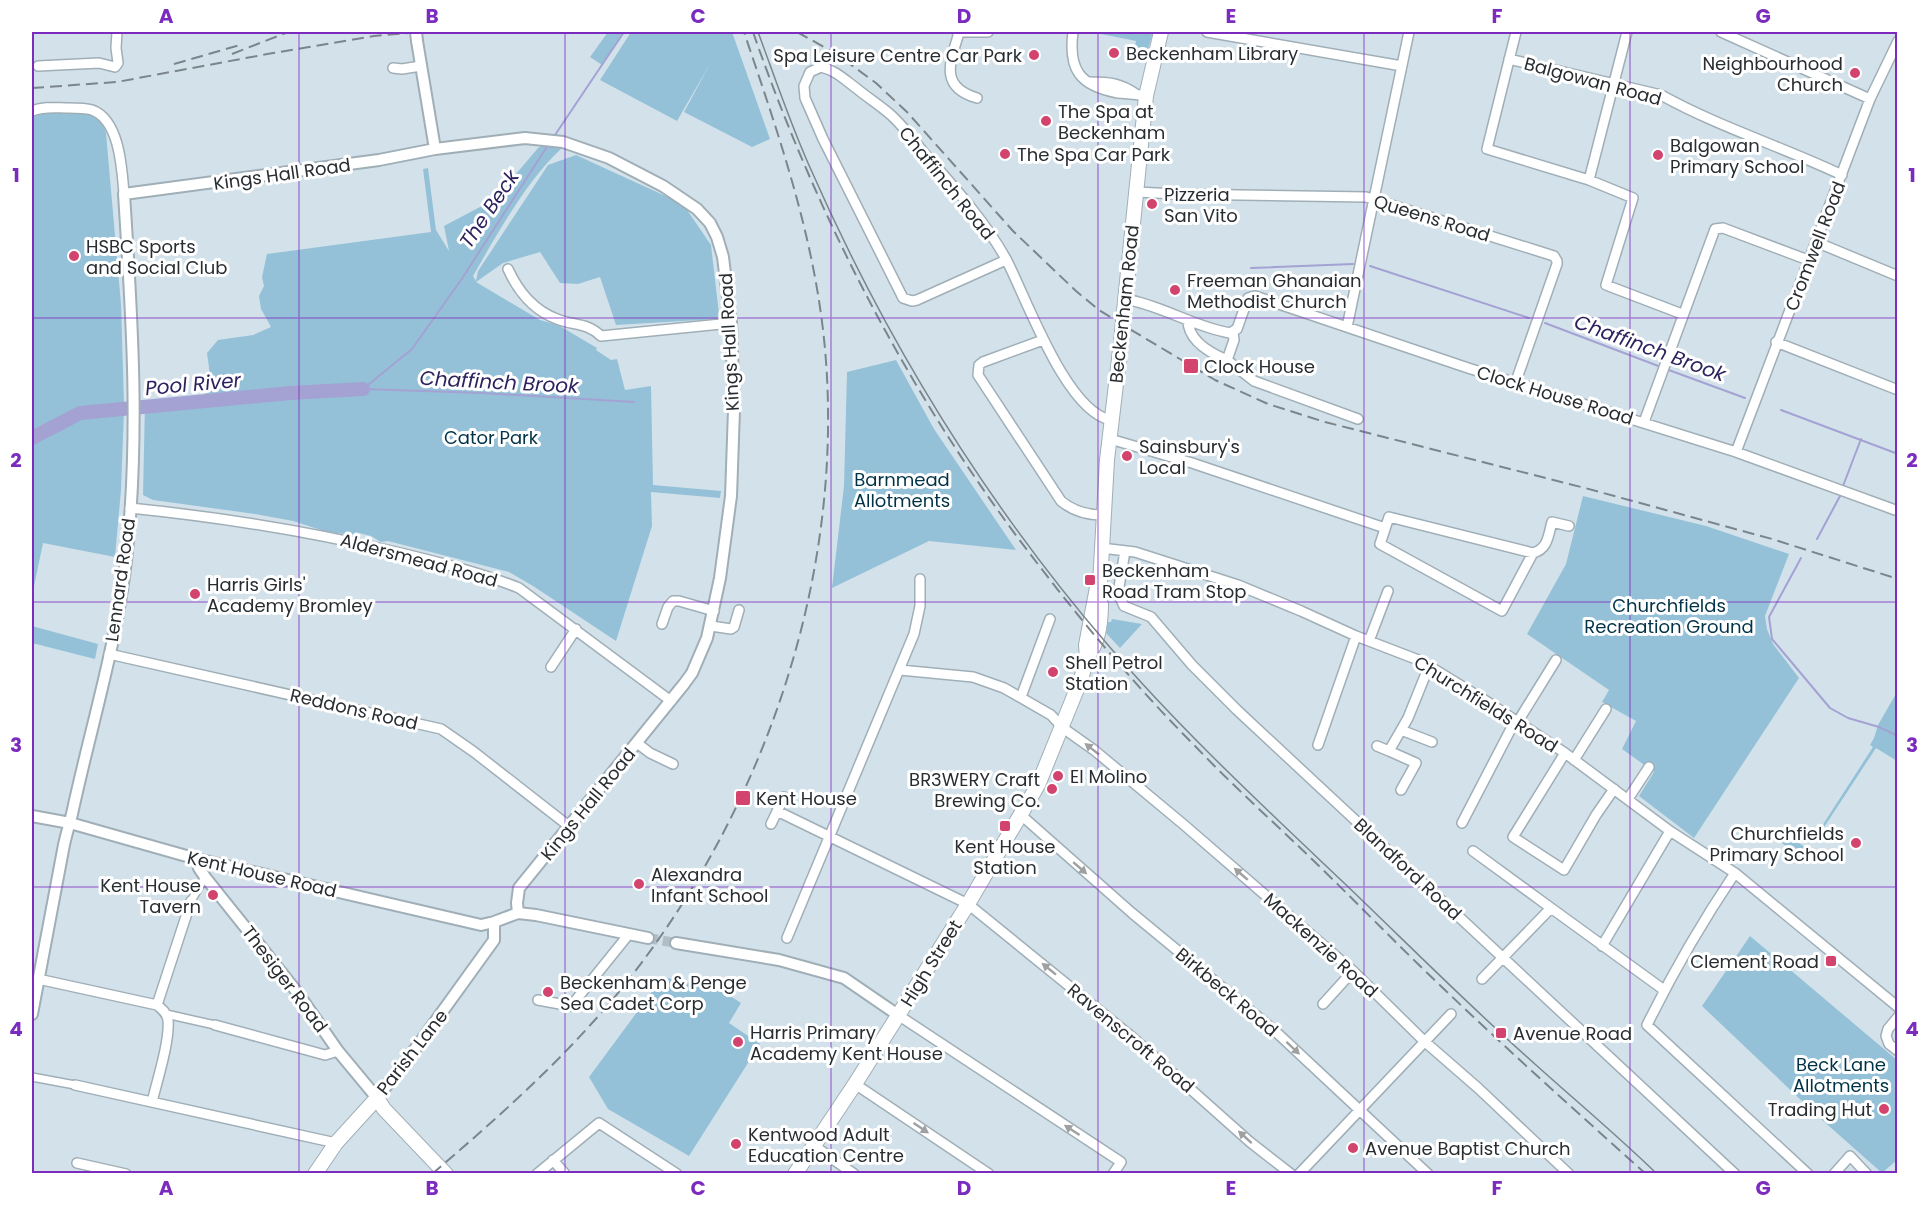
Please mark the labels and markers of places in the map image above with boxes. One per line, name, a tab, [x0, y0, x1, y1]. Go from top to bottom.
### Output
place label: Beckenham Library	[1126, 41, 1298, 66]
place label: Spa Leisure Centre Car Park	[773, 43, 1023, 68]
marker: Beckenham Library	[1107, 46, 1121, 60]
marker: Spa Leisure Centre Car Park	[1027, 48, 1041, 62]
place label: Neighbourhood Church	[1702, 51, 1843, 97]
marker: Neighbourhood Church	[1848, 66, 1862, 80]
place label: The Spa at Beckenham	[1058, 99, 1165, 145]
marker: The Spa at Beckenham	[1039, 114, 1053, 128]
place label: Balgowan Primary School	[1670, 133, 1804, 179]
place label: The Spa Car Park	[1017, 142, 1171, 167]
marker: The Spa Car Park	[998, 147, 1012, 161]
marker: Balgowan Primary School	[1651, 148, 1665, 162]
place label: Pizzeria San Vito	[1164, 182, 1238, 228]
marker: Pizzeria San Vito	[1145, 197, 1159, 211]
place label: HSBC Sports and Social Club	[86, 234, 228, 280]
marker: HSBC Sports and Social Club	[67, 249, 81, 263]
place label: Freeman Ghanaian Methodist Church	[1187, 268, 1362, 314]
marker: Freeman Ghanaian Methodist Church	[1168, 283, 1182, 297]
place label: Clock House	[1204, 354, 1315, 379]
marker: Clock House	[1182, 357, 1200, 375]
place label: Sainsbury's Local	[1139, 434, 1240, 480]
marker: Sainsbury's Local	[1120, 449, 1134, 463]
place label: Beckenham Road Tram Stop	[1102, 558, 1246, 604]
place label: Harris Girls' Academy Bromley	[207, 572, 373, 618]
marker: Beckenham Road Tram Stop	[1083, 573, 1097, 587]
marker: Harris Girls' Academy Bromley	[188, 587, 202, 601]
place label: Shell Petrol Station	[1065, 650, 1163, 696]
marker: Shell Petrol Station	[1046, 665, 1060, 679]
place label: El Molino	[1070, 764, 1147, 789]
place label: BR3WERY Craft Brewing Co.	[909, 767, 1040, 813]
marker: El Molino	[1051, 769, 1065, 783]
marker: BR3WERY Craft Brewing Co.	[1045, 782, 1059, 796]
place label: Kent House	[756, 786, 857, 811]
marker: Kent House	[734, 789, 752, 807]
marker: Kent House Station	[998, 819, 1012, 833]
place label: Churchfields Primary School	[1710, 821, 1844, 867]
place label: Kent House Station	[955, 834, 1055, 880]
marker: Churchfields Primary School	[1849, 836, 1863, 850]
place label: Alexandra Infant School	[651, 862, 768, 908]
place label: Kent House Tavern	[100, 873, 201, 919]
marker: Alexandra Infant School	[632, 877, 646, 891]
marker: Kent House Tavern	[206, 888, 220, 902]
place label: Clement Road	[1690, 949, 1819, 974]
marker: Clement Road	[1824, 954, 1838, 968]
place label: Beckenham & Penge Sea Cadet Corp	[560, 970, 747, 1016]
marker: Beckenham & Penge Sea Cadet Corp	[541, 985, 555, 999]
place label: Harris Primary Academy Kent House	[750, 1020, 943, 1066]
place label: Avenue Road	[1513, 1021, 1632, 1046]
marker: Avenue Road	[1494, 1026, 1508, 1040]
marker: Harris Primary Academy Kent House	[731, 1035, 745, 1049]
place label: Trading Hut	[1768, 1097, 1872, 1122]
marker: Trading Hut	[1877, 1102, 1891, 1116]
place label: Kentwood Adult Education Centre	[748, 1122, 904, 1168]
place label: Avenue Baptist Church	[1365, 1136, 1571, 1161]
marker: Kentwood Adult Education Centre	[729, 1137, 743, 1151]
marker: Avenue Baptist Church	[1346, 1141, 1360, 1155]

